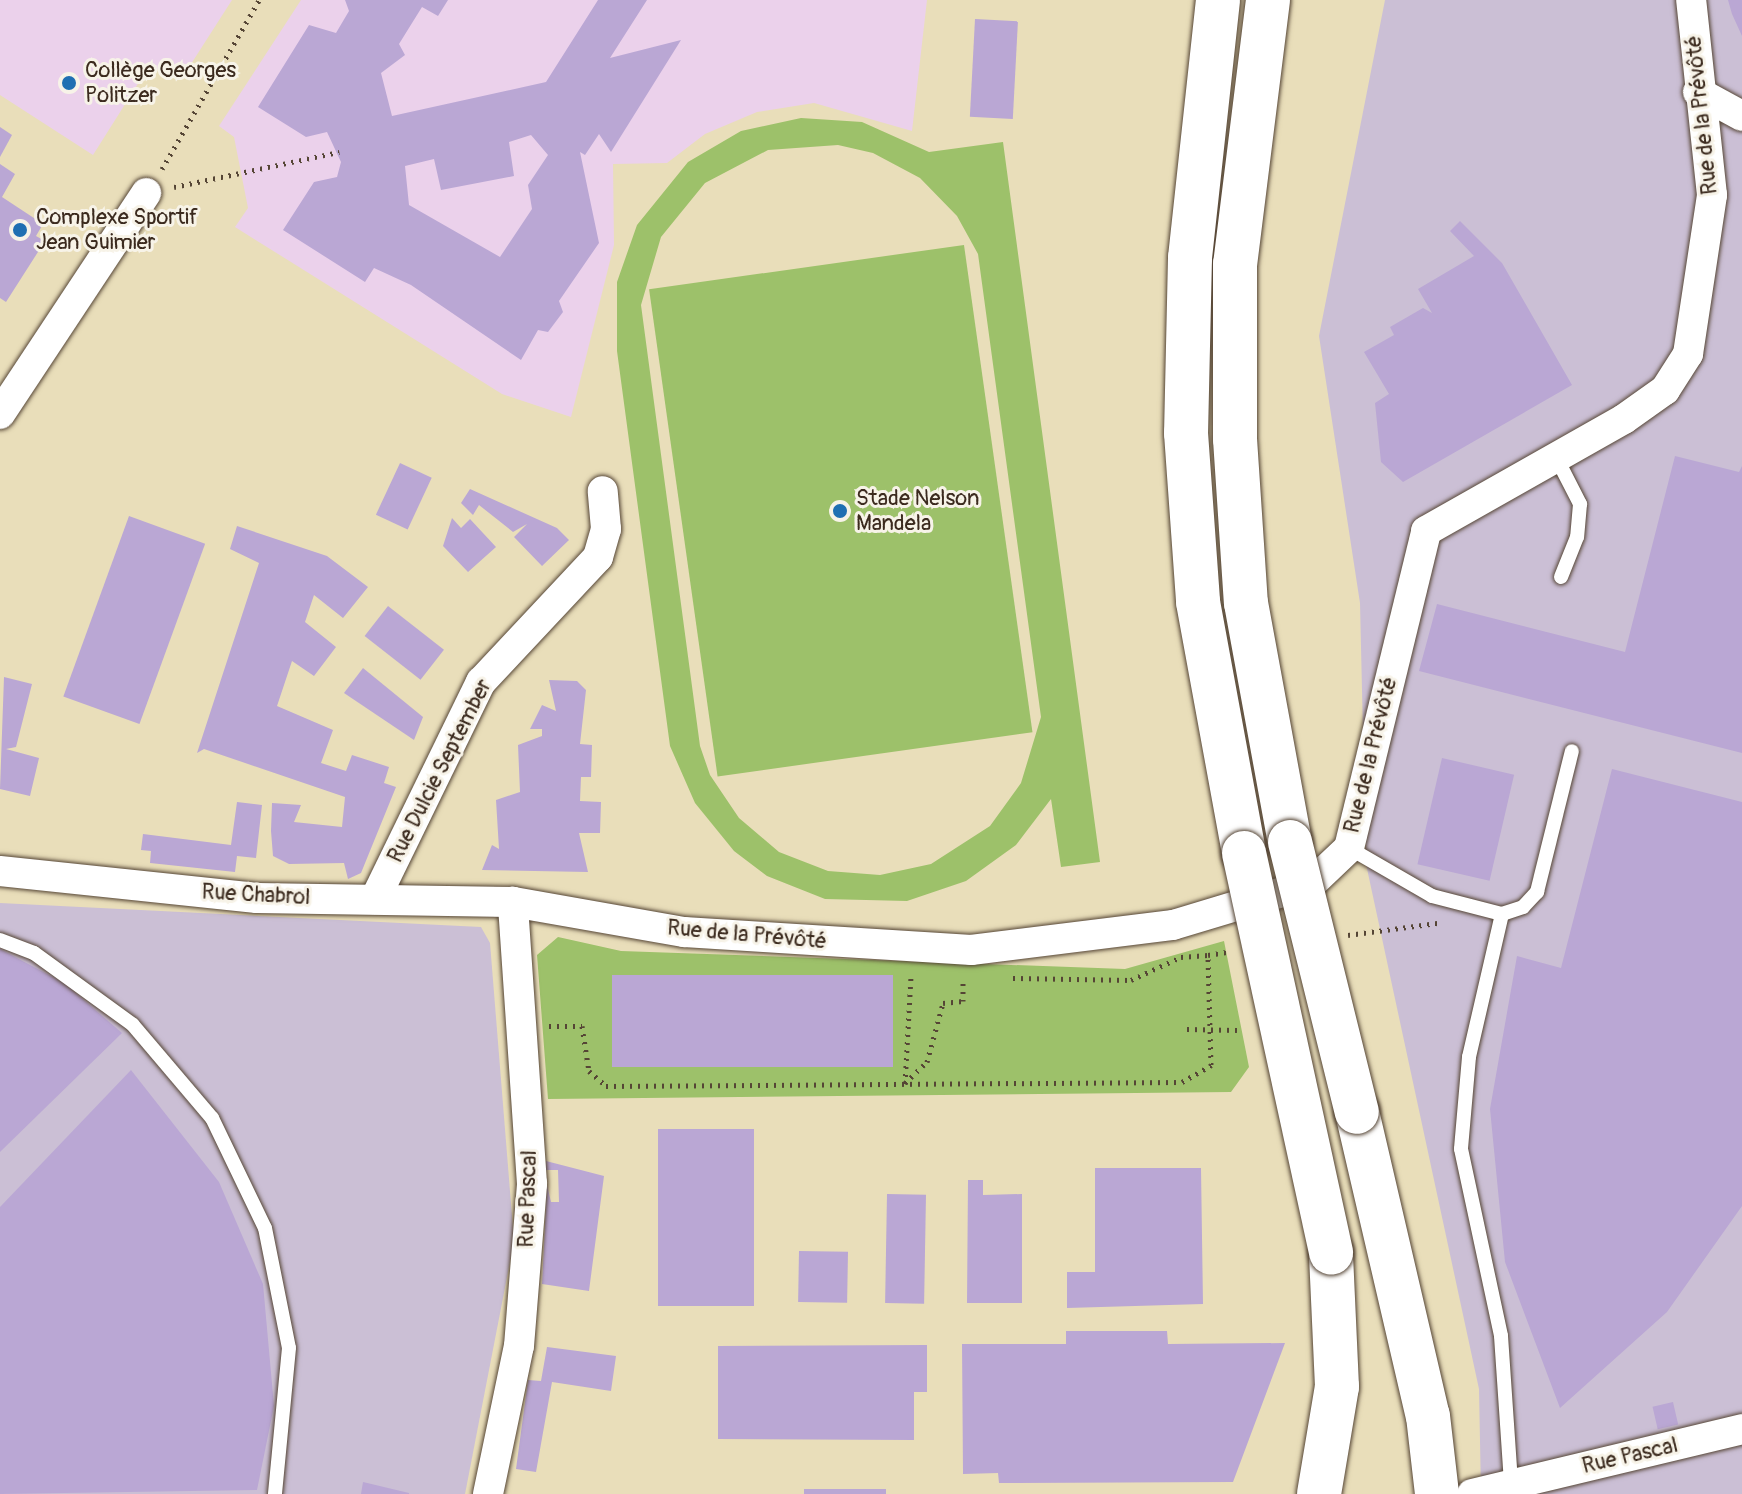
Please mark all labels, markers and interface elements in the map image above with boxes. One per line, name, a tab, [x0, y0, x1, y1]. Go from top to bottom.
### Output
street label: Rue de la Prévôté	[1681, 34, 1723, 196]
place label: Collège Georges Politzer	[85, 57, 236, 108]
marker: Collège Georges Politzer	[60, 74, 78, 92]
place label: Complexe Sportif Jean Guimier	[36, 204, 198, 256]
marker: Complexe Sportif Jean Guimier	[11, 221, 29, 239]
place label: Stade Nelson Mandela	[856, 485, 979, 536]
marker: Stade Nelson Mandela	[831, 502, 849, 520]
street label: Rue de la Prévôté	[1339, 674, 1403, 836]
street label: Rue Dulcie September	[382, 675, 498, 867]
street label: Rue Chabrol	[201, 879, 311, 911]
street label: Rue de la Prévôté	[666, 915, 828, 955]
street label: Rue Pascal	[513, 1150, 543, 1248]
street label: Rue Pascal	[1580, 1432, 1680, 1480]

